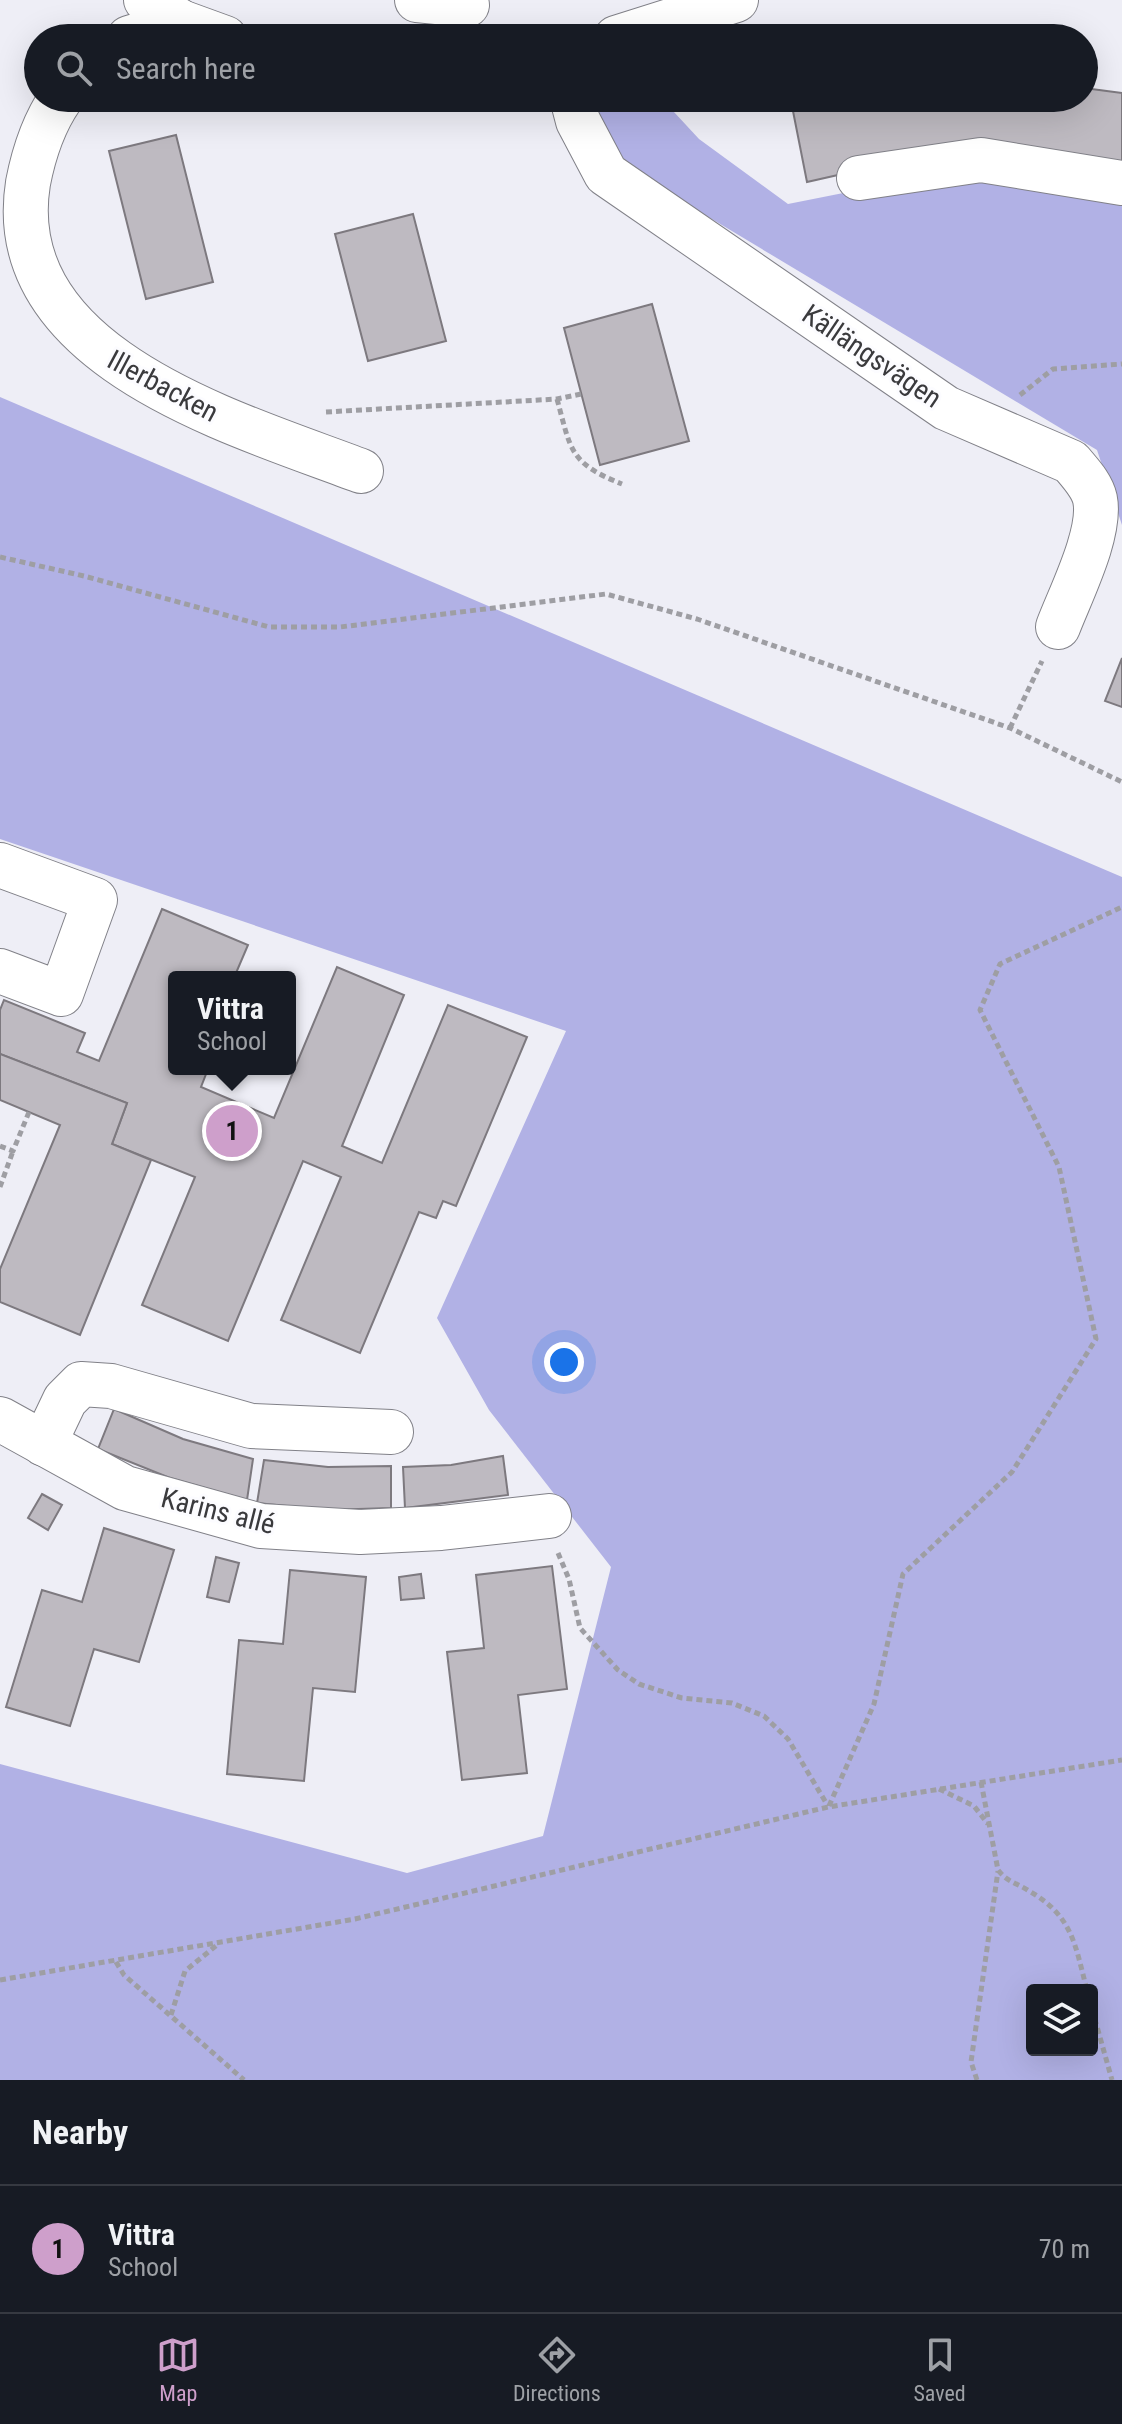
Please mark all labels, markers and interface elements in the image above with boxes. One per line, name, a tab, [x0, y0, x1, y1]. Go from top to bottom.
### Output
search box	[24, 24, 1098, 112]
icon: search	[52, 46, 96, 90]
text: Search here	[116, 51, 256, 86]
street label: Källängsvägen	[796, 297, 948, 415]
street label: Illerbacken	[102, 343, 224, 429]
popup	[168, 971, 296, 1075]
text: Vittra	[197, 991, 264, 1026]
text: School	[197, 1026, 267, 1056]
pin: 1	[206, 1101, 258, 1161]
your location	[544, 1342, 584, 1382]
street label: Karins allé	[158, 1481, 278, 1541]
map controls	[1026, 1984, 1098, 2056]
button: layers	[1026, 1984, 1098, 2056]
text: Nearby	[32, 2112, 128, 2152]
text: Vittra	[108, 2217, 175, 2252]
text: 1	[51, 2234, 65, 2264]
text: 70 m	[1039, 2234, 1090, 2264]
text: School	[108, 2252, 178, 2282]
tab: Map	[156, 2333, 200, 2406]
tab: Directions	[513, 2333, 601, 2406]
tab: Saved	[913, 2333, 966, 2406]

